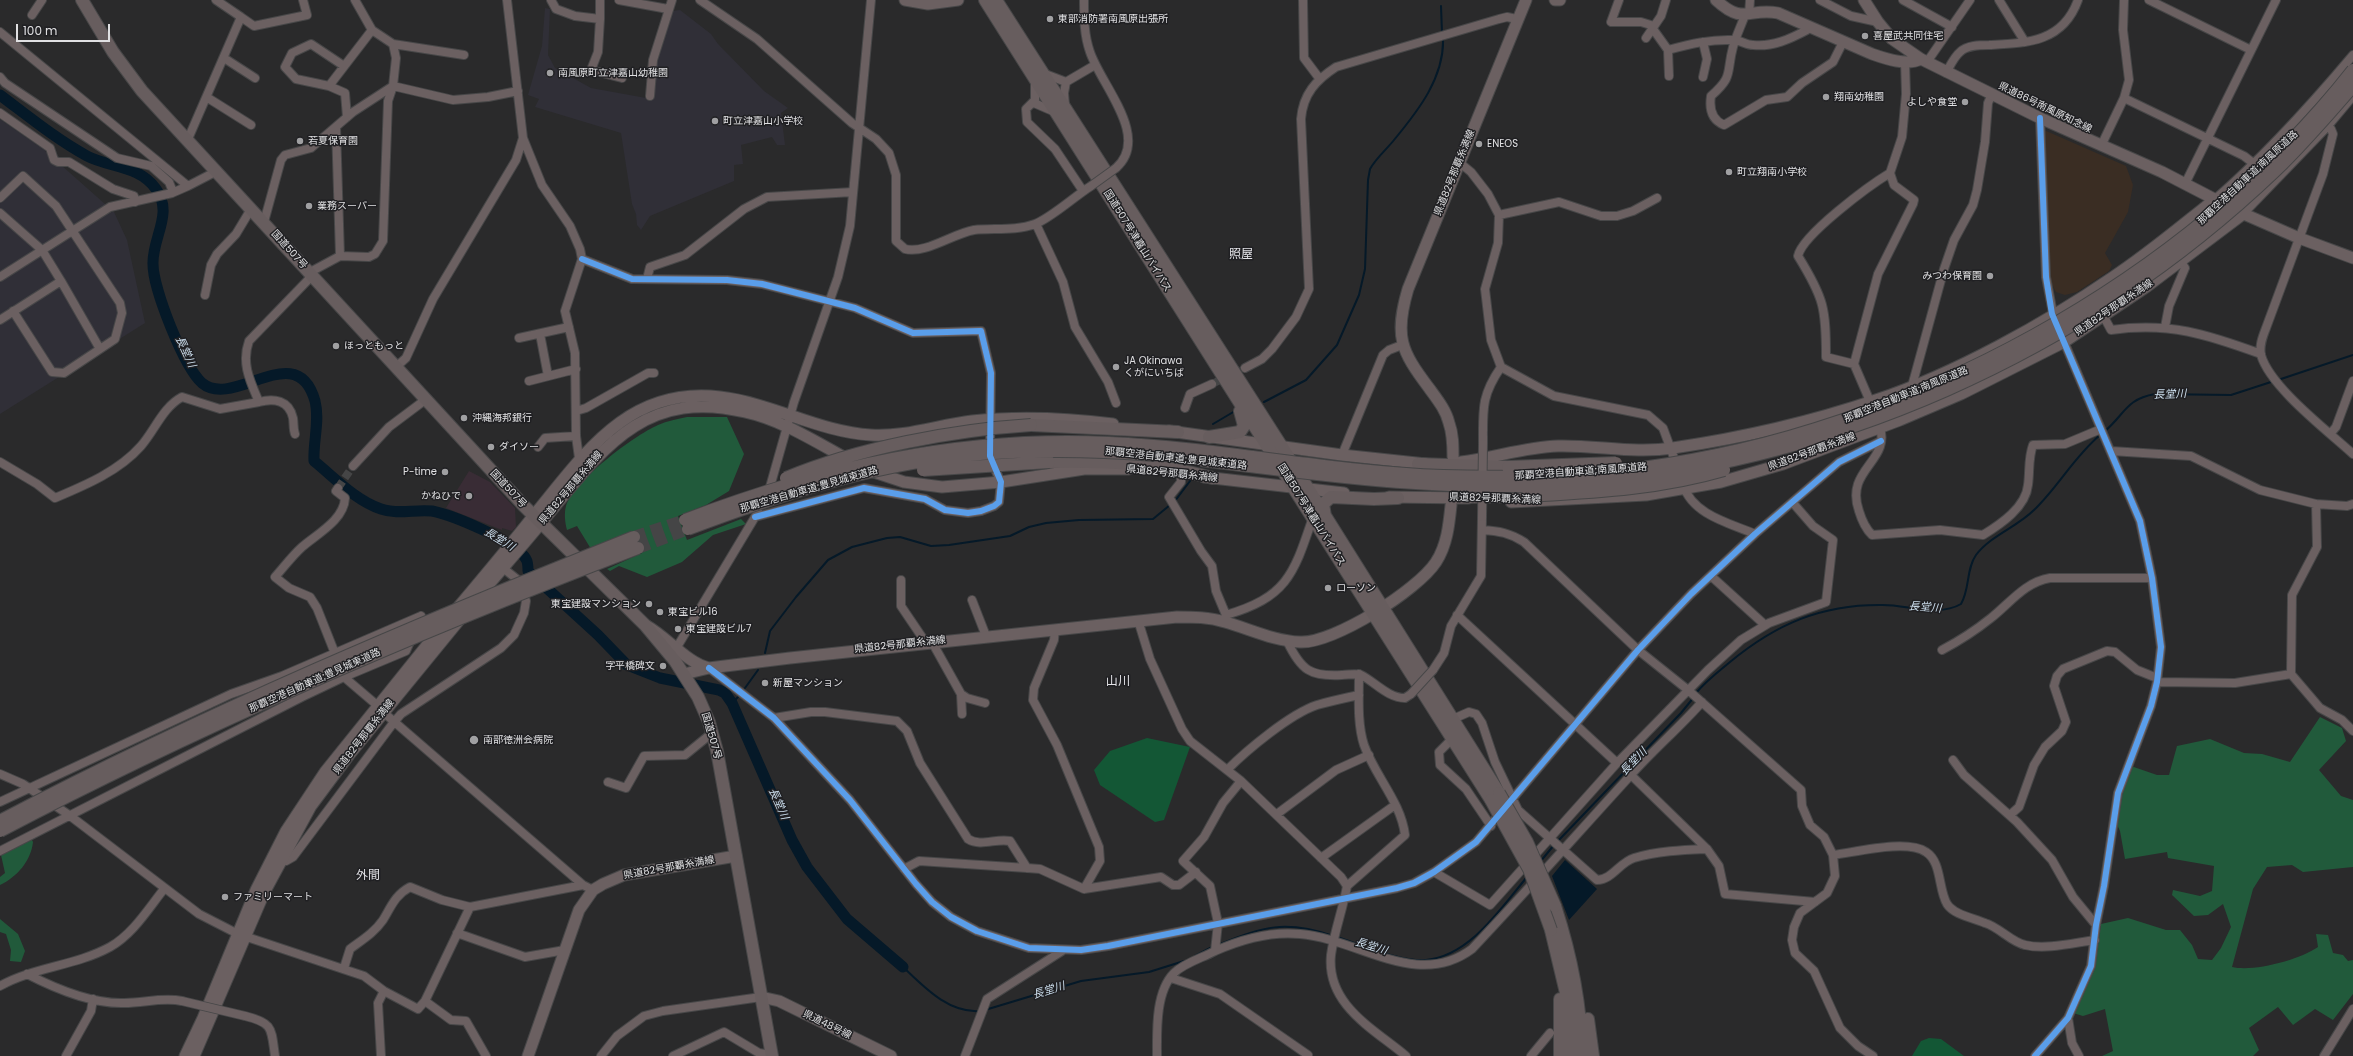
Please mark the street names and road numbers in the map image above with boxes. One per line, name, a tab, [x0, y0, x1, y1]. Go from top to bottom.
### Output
street label: 県道86号南風原知念線	[1996, 80, 2094, 136]
street label: 県道82号那覇糸満線	[1432, 128, 1478, 218]
street label: 那覇空港自動車道;南風原道路	[2195, 128, 2301, 228]
street label: 国道507号津嘉山バイパス	[1101, 188, 1173, 294]
street label: 国道507号	[268, 228, 310, 272]
street label: 県道82号那覇糸満線	[2072, 277, 2156, 339]
street label: 那覇空港自動車道;南風原道路	[1842, 365, 1970, 425]
street label: 県道82号那覇糸満線	[1767, 431, 1857, 473]
street label: 那覇空港自動車道;豊見城東道路	[1104, 446, 1248, 472]
street label: 県道82号那覇糸満線	[537, 449, 605, 527]
street label: 那覇空港自動車道;南風原道路	[1514, 461, 1648, 483]
street label: 国道507号津嘉山バイパス	[1275, 462, 1347, 568]
street label: 県道82号那覇糸満線	[1126, 463, 1218, 485]
street label: 那覇空港自動車道;豊見城東道路	[739, 465, 879, 515]
street label: 国道507号	[487, 467, 529, 511]
street label: 県道82号那覇糸満線	[1449, 491, 1541, 507]
street label: 県道82号那覇糸満線	[854, 634, 946, 656]
street label: 那覇空港自動車道;豊見城東道路	[247, 647, 383, 715]
street label: 県道82号那覇糸満線	[331, 697, 397, 777]
street label: 国道507号	[699, 711, 723, 761]
street label: 県道82号那覇糸満線	[623, 854, 715, 882]
street label: 県道48号線	[801, 1008, 853, 1042]

